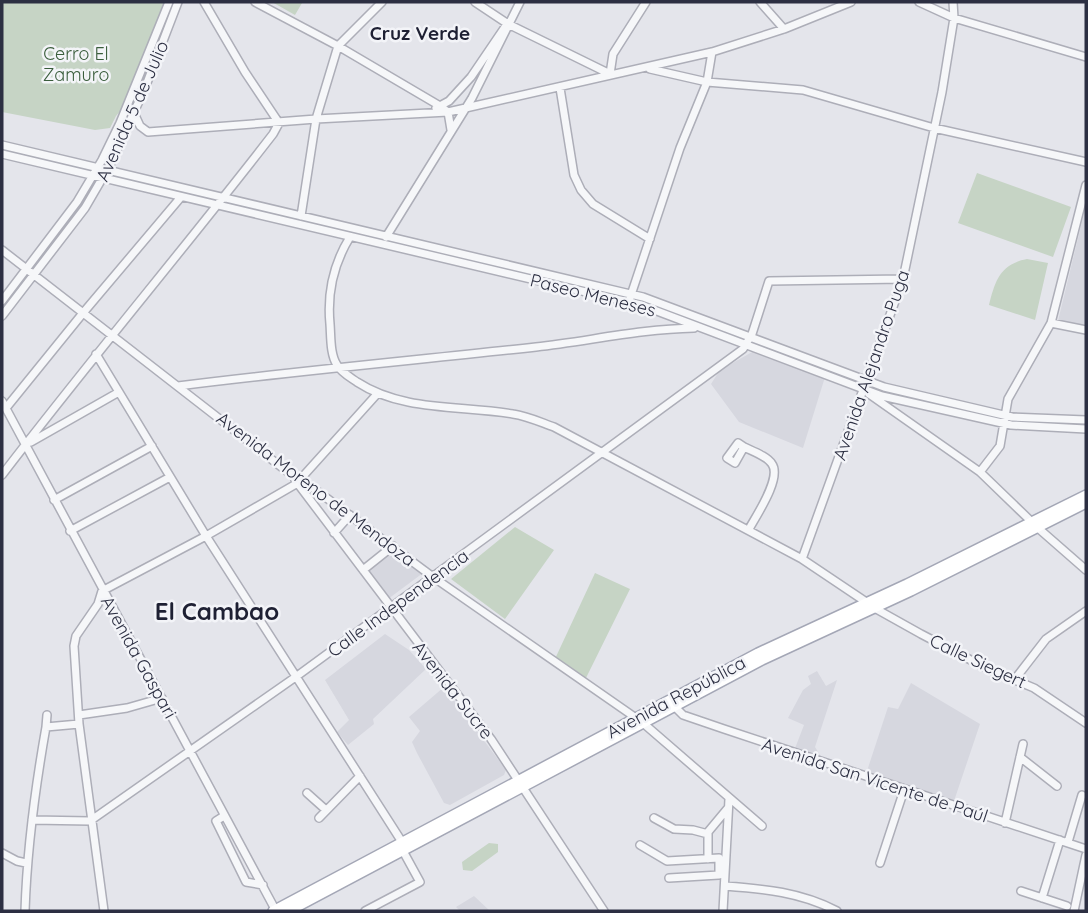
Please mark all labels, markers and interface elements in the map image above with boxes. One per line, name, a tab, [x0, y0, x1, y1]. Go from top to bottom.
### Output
district label: Cruz Verde	[370, 21, 470, 45]
street label: Avenida 5 de Julio	[91, 37, 173, 185]
park label: Cerro El Zamuro	[43, 42, 109, 86]
street label: Avenida Alejandro Puga	[828, 267, 914, 463]
street label: Paseo Meneses	[528, 268, 658, 322]
street label: Avenida Moreno de Mendoza	[212, 407, 420, 571]
street label: Calle Independencia	[323, 544, 473, 662]
street label: Avenida Gaspari	[96, 592, 182, 722]
district label: El Cambao	[155, 596, 279, 626]
street label: Calle Siegert	[926, 629, 1030, 693]
street label: Avenida Sucre	[408, 636, 498, 744]
street label: Avenida República	[603, 651, 749, 743]
street label: Avenida San Vicente de Paúl	[759, 732, 991, 828]

